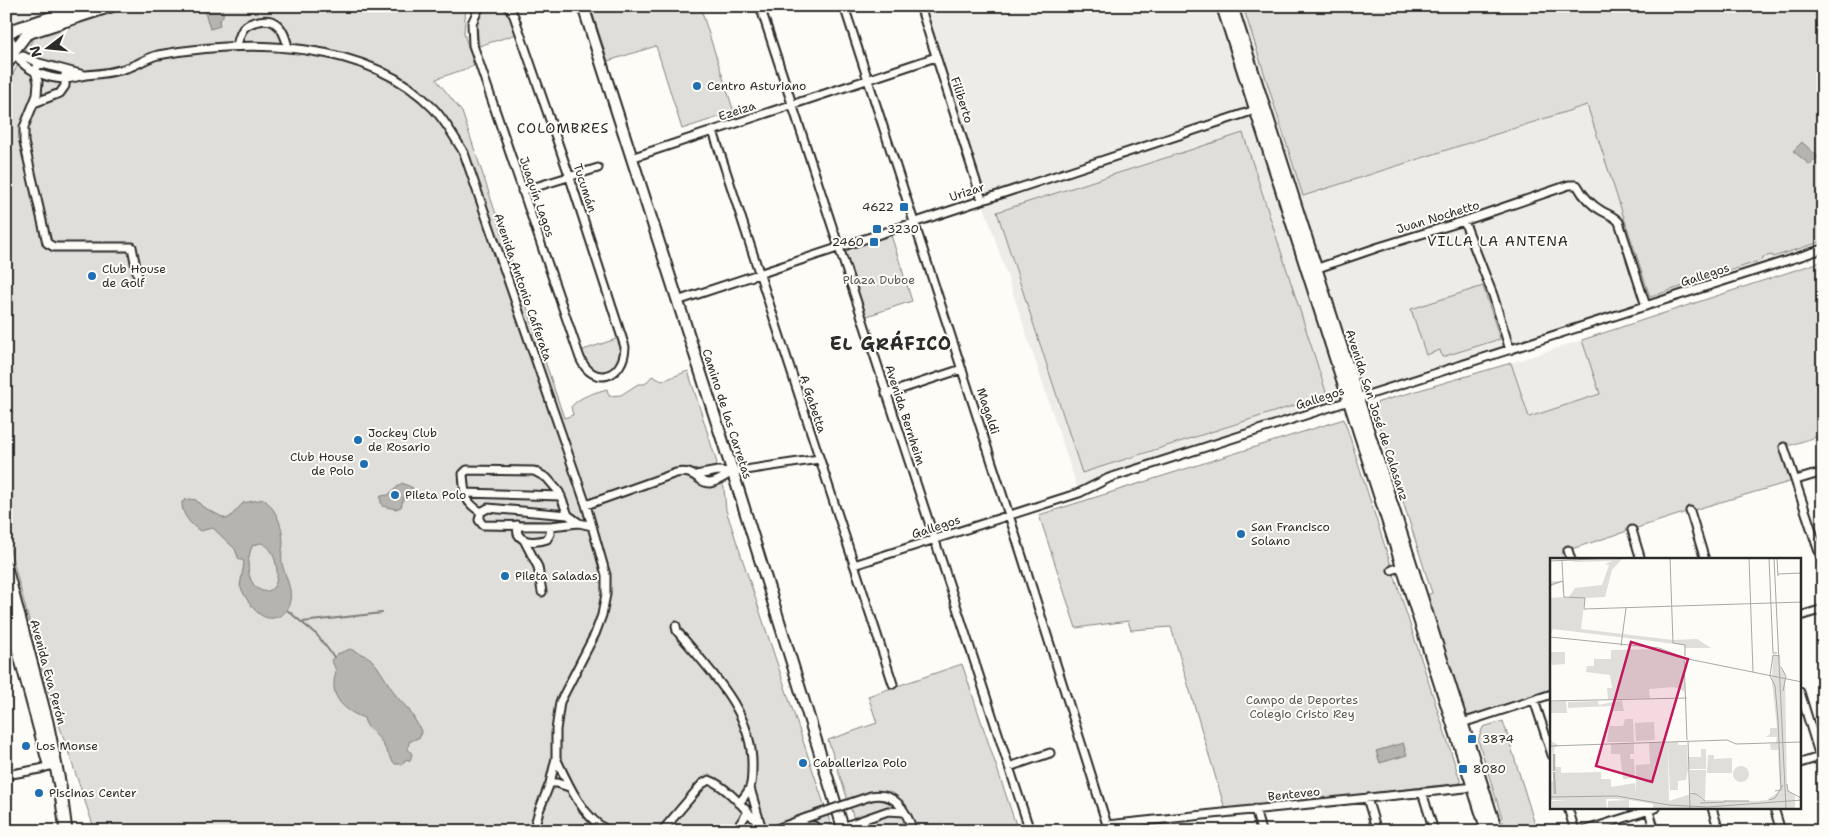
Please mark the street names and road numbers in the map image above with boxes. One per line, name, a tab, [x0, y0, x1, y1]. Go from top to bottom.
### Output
street label: Filiberto	[947, 75, 977, 125]
street label: Ezeiza	[716, 97, 758, 124]
street label: Juaquín Lagos	[516, 155, 558, 239]
street label: Tucumán	[570, 161, 600, 215]
street label: Urizar	[947, 179, 987, 205]
street label: Juan Nochetto	[1395, 197, 1481, 237]
street label: Avenida Antonio Cafferata	[490, 211, 556, 363]
street label: Gallegos	[1678, 260, 1732, 290]
street label: Avenida San José de Calasanz	[1342, 327, 1412, 503]
street label: Camino de las Carretas	[698, 347, 756, 481]
street label: Avenida Bernheim	[881, 363, 929, 467]
street label: A Gabetta	[796, 373, 830, 436]
street label: Gallegos	[1293, 383, 1347, 413]
street label: Magaldi	[973, 386, 1003, 436]
street label: Gallegos	[909, 512, 963, 542]
street label: Avenida Eva Perón	[26, 618, 70, 726]
street label: Benteveo	[1267, 783, 1321, 805]

